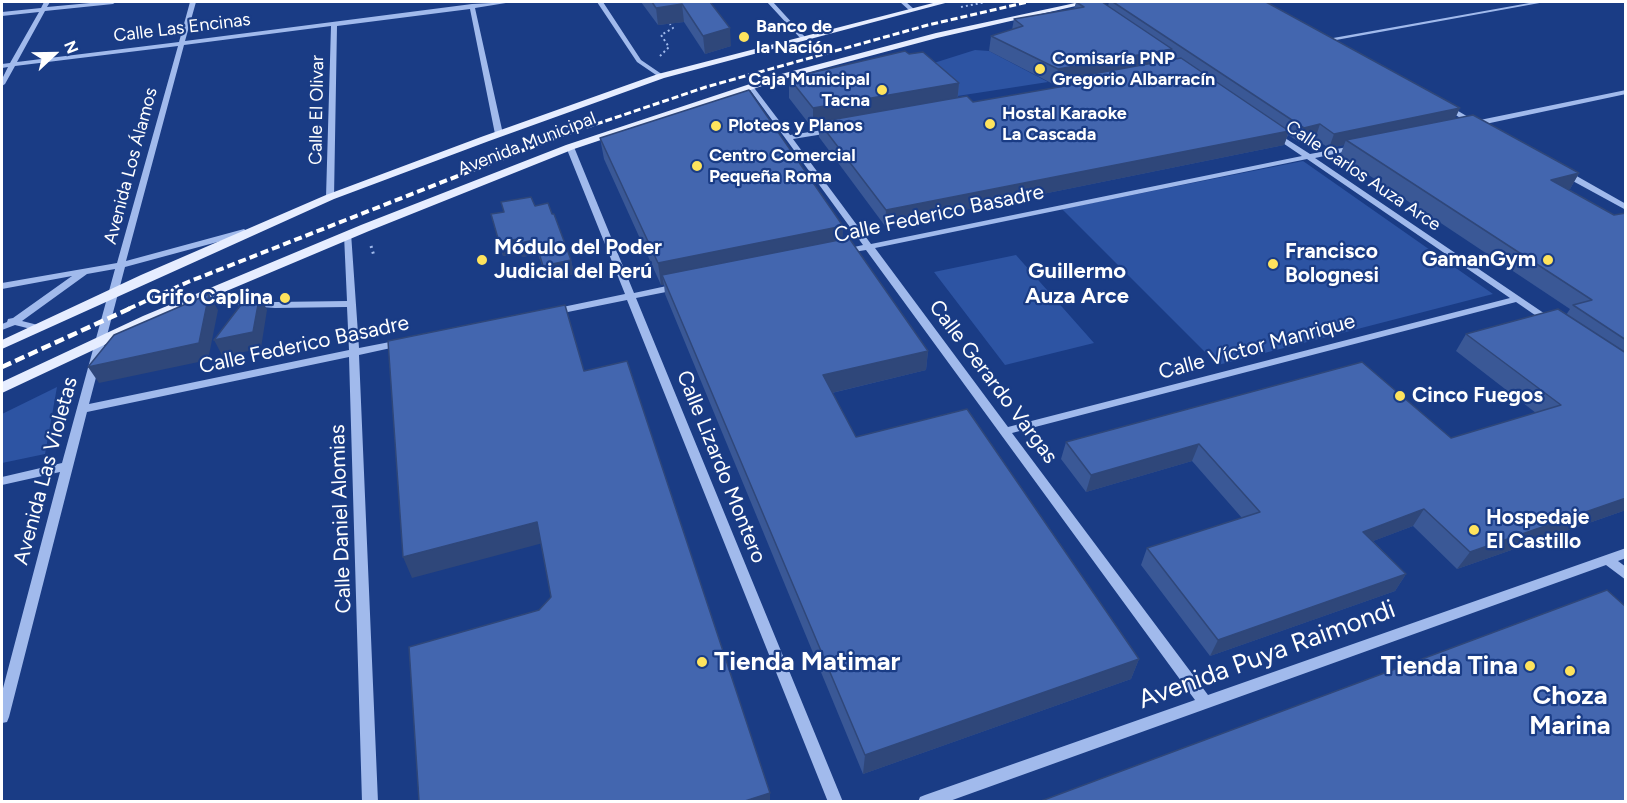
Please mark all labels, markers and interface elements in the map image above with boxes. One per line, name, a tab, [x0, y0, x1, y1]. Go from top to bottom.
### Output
street label: Calle Las Encinas	[112, 9, 252, 47]
place label: Banco de la Nación	[756, 16, 833, 58]
north arrow	[24, 24, 84, 84]
marker: Banco de la Nación	[737, 30, 751, 44]
text: N	[60, 38, 82, 56]
place label: Comisaría PNP Gregorio Albarracín	[1052, 48, 1215, 90]
street label: Calle El Olivar	[305, 55, 329, 165]
marker: Comisaría PNP Gregorio Albarracín	[1033, 62, 1047, 76]
place label: Caja Municipal Tacna	[748, 69, 870, 112]
marker: Caja Municipal Tacna	[875, 83, 889, 97]
street label: Avenida Los Álamos	[100, 85, 162, 247]
place label: Hostal Karaoke La Cascada	[1002, 103, 1127, 146]
street label: Avenida Municipal	[455, 108, 599, 180]
place label: Ploteos y Planos	[728, 115, 863, 137]
street label: Calle Carlos Auza Arce	[1281, 116, 1445, 236]
marker: Hostal Karaoke La Cascada	[983, 117, 997, 131]
marker: Ploteos y Planos	[709, 119, 723, 133]
place label: Centro Comercial Pequeña Roma	[709, 145, 856, 188]
marker: Centro Comercial Pequeña Roma	[690, 159, 704, 173]
street label: Calle Federico Basadre	[832, 179, 1046, 249]
place label: Módulo del Poder Judicial del Perú	[494, 235, 662, 285]
place label: Francisco Bolognesi	[1285, 239, 1379, 289]
place label: GamanGym	[1422, 247, 1536, 273]
marker: Módulo del Poder Judicial del Perú	[475, 253, 489, 267]
marker: GamanGym	[1541, 253, 1555, 267]
marker: Francisco Bolognesi	[1266, 257, 1280, 271]
district label: Guillermo Auza Arce	[1025, 259, 1129, 310]
place label: Grifo Caplina	[146, 285, 273, 311]
marker: Grifo Caplina	[278, 291, 292, 305]
street label: Calle Gerardo Vargas	[923, 295, 1063, 469]
street label: Calle Víctor Manrique	[1156, 309, 1358, 385]
street label: Calle Federico Basadre	[197, 310, 411, 380]
street label: Calle Lizardo Montero	[671, 367, 771, 567]
street label: Avenida Las Violetas	[9, 374, 83, 568]
place label: Cinco Fuegos	[1412, 383, 1543, 409]
marker: Cinco Fuegos	[1393, 389, 1407, 403]
street label: Calle Daniel Alomias	[325, 424, 357, 614]
place label: Hospedaje El Castillo	[1486, 505, 1589, 555]
marker: Hospedaje El Castillo	[1467, 523, 1481, 537]
street label: Avenida Puya Raimondi	[1134, 594, 1400, 716]
place label: Tienda Matimar	[714, 646, 900, 678]
place label: Tienda Tina	[1381, 650, 1518, 682]
marker: Tienda Matimar	[695, 655, 709, 669]
marker: Tienda Tina	[1523, 659, 1537, 673]
marker: Choza Marina	[1563, 664, 1577, 678]
place label: Choza Marina	[1529, 680, 1611, 742]

